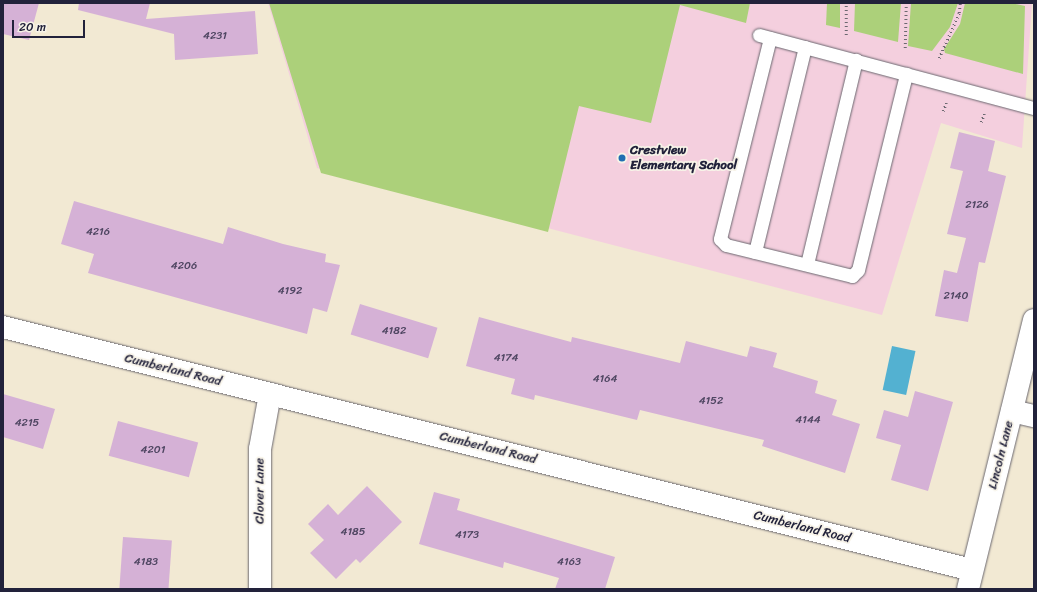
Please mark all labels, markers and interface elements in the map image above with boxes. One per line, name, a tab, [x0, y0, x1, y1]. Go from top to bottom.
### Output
scale bar	[14, 12, 87, 38]
text: 20 m	[19, 16, 46, 38]
house number: 4231	[203, 29, 227, 43]
place label: Crestview Elementary School	[630, 143, 737, 174]
marker: Crestview Elementary School	[617, 153, 627, 163]
house number: 2126	[965, 198, 989, 212]
house number: 4216	[86, 225, 110, 239]
house number: 4206	[171, 259, 197, 273]
house number: 4192	[278, 284, 302, 298]
house number: 2140	[944, 289, 968, 303]
house number: 4182	[382, 324, 406, 338]
street label: Cumberland Road	[123, 350, 223, 390]
house number: 4174	[494, 351, 518, 365]
house number: 4164	[593, 372, 617, 386]
house number: 4152	[699, 394, 723, 408]
house number: 4144	[795, 413, 821, 427]
house number: 4215	[15, 416, 39, 430]
street label: Lincoln Lane	[985, 419, 1017, 491]
street label: Cumberland Road	[438, 428, 538, 468]
house number: 4201	[141, 443, 165, 457]
street label: Clover Lane	[252, 458, 268, 524]
street label: Cumberland Road	[752, 507, 852, 547]
house number: 4185	[341, 525, 365, 539]
house number: 4173	[455, 528, 479, 542]
house number: 4183	[134, 555, 158, 569]
house number: 4163	[557, 555, 581, 569]

